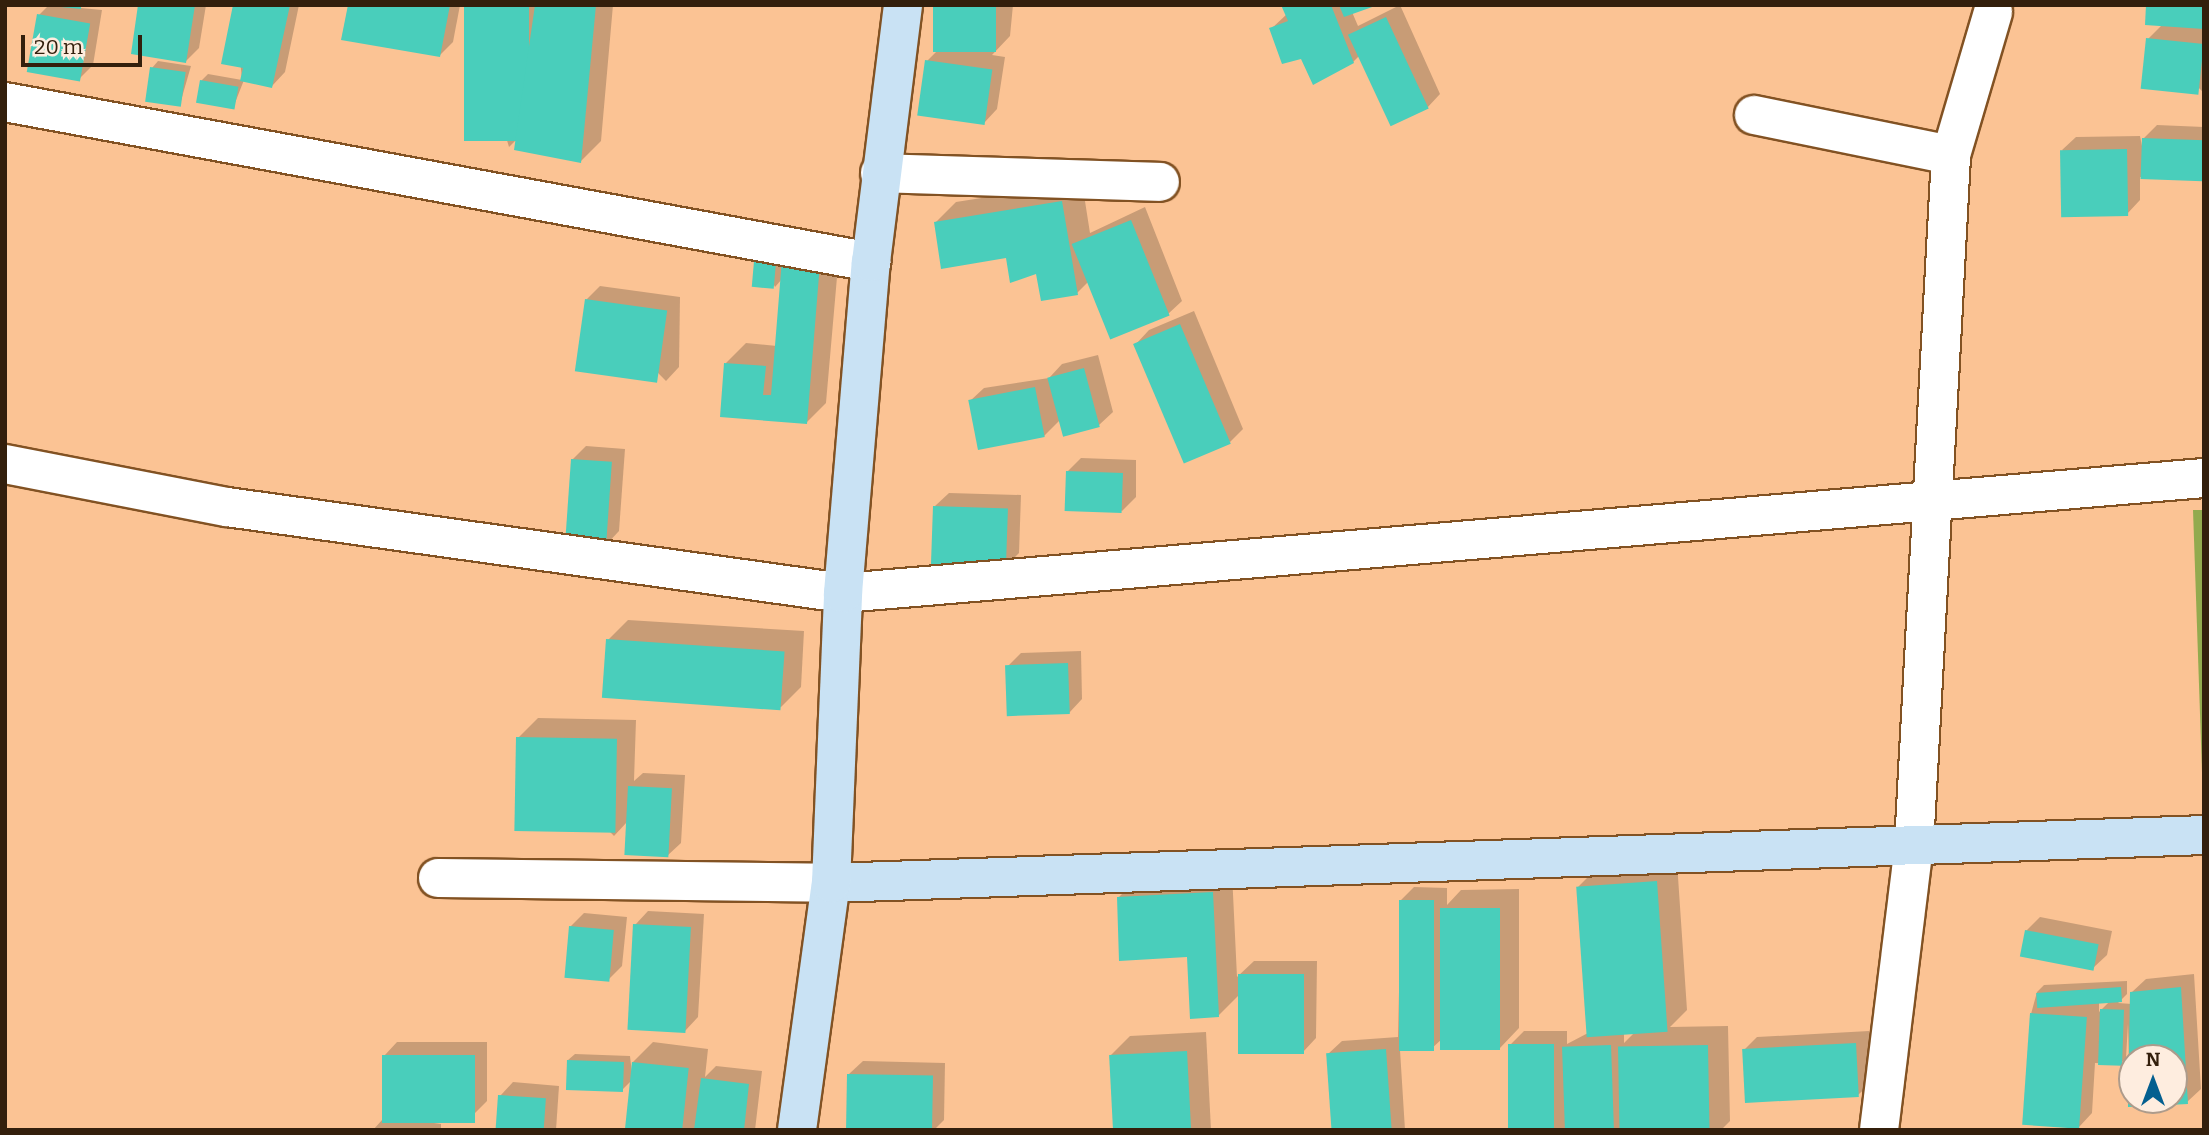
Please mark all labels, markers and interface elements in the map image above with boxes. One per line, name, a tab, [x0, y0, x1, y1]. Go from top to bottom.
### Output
scale bar	[24, 21, 145, 65]
text: 20 m	[34, 34, 83, 60]
north arrow	[2118, 1044, 2188, 1114]
text: N	[2146, 1048, 2160, 1071]

